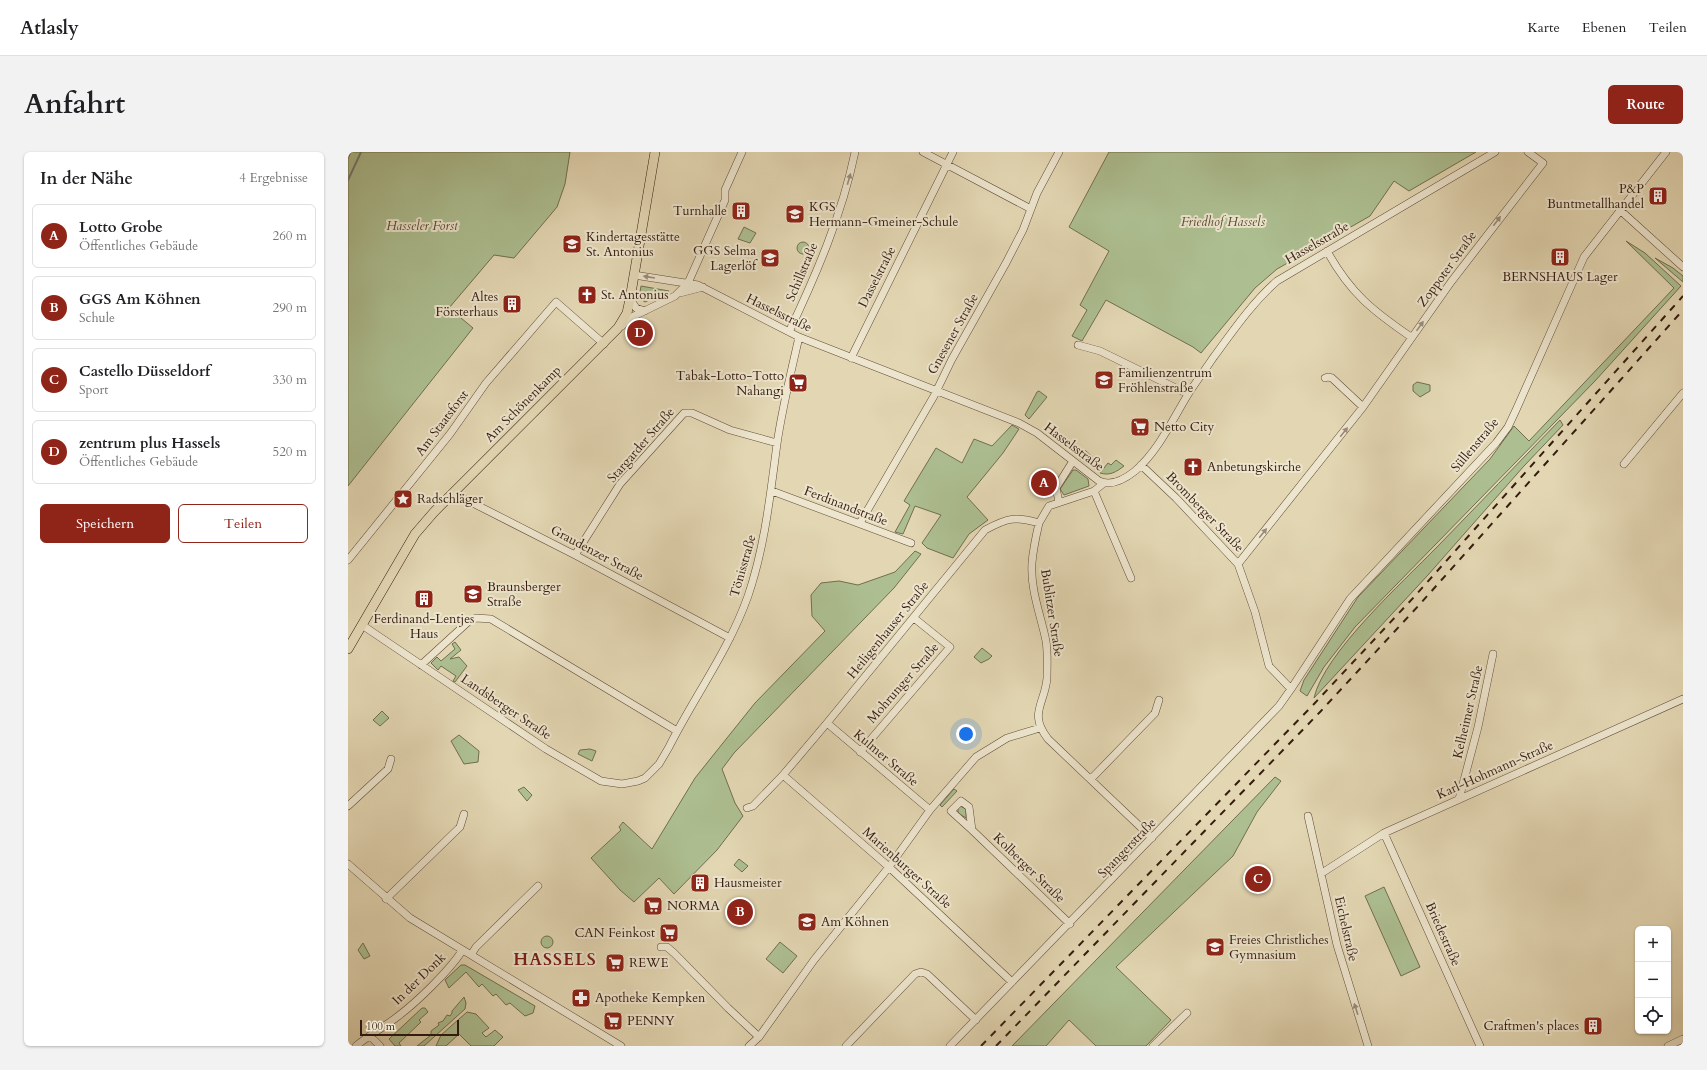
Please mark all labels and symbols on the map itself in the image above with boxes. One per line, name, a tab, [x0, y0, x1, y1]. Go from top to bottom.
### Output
one-way arrow	[846, 173, 852, 185]
place label: P&P Buntmetallhandel	[1547, 180, 1645, 213]
building icon: P&P Buntmetallhandel	[1647, 185, 1669, 207]
place label: KGS Hermann-Gmeiner-Schule	[809, 198, 958, 231]
building icon: Turnhalle	[730, 200, 752, 222]
place label: Turnhalle	[673, 202, 727, 220]
school or university icon: KGS Hermann-Gmeiner-Schule	[784, 203, 806, 225]
park label: Friedhof Hassels	[1181, 213, 1266, 231]
one-way arrow	[1493, 216, 1501, 227]
park label: Hasseler Forst	[386, 217, 458, 235]
street label: Hasselsstraße	[1282, 217, 1352, 269]
street label: Zoppoter Straße	[1413, 227, 1481, 311]
place label: Kindertagesstätte St. Antonius	[586, 228, 680, 261]
school or university icon: Kindertagesstätte St. Antonius	[561, 233, 583, 255]
street label: Schillstraße	[782, 240, 822, 304]
place label: GGS Selma Lagerlöf	[693, 242, 758, 275]
street label: Dasselstraße	[854, 243, 900, 311]
building icon: BERNSHAUS Lager	[1549, 246, 1571, 268]
school or university icon: GGS Selma Lagerlöf	[759, 247, 781, 269]
place label: BERNSHAUS Lager	[1502, 268, 1618, 286]
one-way arrow	[643, 274, 655, 280]
church icon: St. Antonius	[576, 284, 598, 306]
place label: St. Antonius	[601, 286, 669, 304]
place label: Altes Försterhaus	[435, 288, 498, 321]
street label: Hasselsstraße	[743, 289, 815, 337]
street label: Gnesener Straße	[923, 290, 983, 378]
building icon: Altes Försterhaus	[501, 293, 523, 315]
pin: D	[627, 318, 653, 348]
one-way arrow	[1415, 321, 1423, 331]
street label: Am Schönenkamp	[481, 362, 565, 446]
place label: Familienzentrum Fröhlenstraße	[1118, 364, 1212, 397]
place label: Tabak-Lotto-Totto Nahangi	[676, 367, 784, 400]
school or university icon: Familienzentrum Fröhlenstraße	[1093, 369, 1115, 391]
supermarket icon: Tabak-Lotto-Totto Nahangi	[787, 372, 809, 394]
street label: Am Staatsforst	[411, 386, 473, 460]
street label: Stargarder Straße	[603, 403, 679, 486]
street label: Süllenstraße	[1447, 414, 1503, 476]
supermarket icon: Netto City	[1129, 416, 1151, 438]
street label: Hasselsstraße	[1040, 418, 1108, 476]
place label: Netto City	[1154, 418, 1214, 436]
one-way arrow	[1340, 426, 1349, 437]
church icon: Anbetungskirche	[1182, 456, 1204, 478]
place label: Anbetungskirche	[1207, 458, 1301, 476]
pin: A	[1031, 468, 1057, 498]
street label: Bromberger Straße	[1162, 468, 1248, 556]
street label: Ferdinandstraße	[802, 482, 891, 530]
place icon: Radschläger	[392, 488, 414, 510]
place label: Radschläger	[417, 490, 483, 508]
street label: Graudenzer Straße	[547, 521, 647, 585]
one-way arrow	[1259, 528, 1268, 539]
street label: Tönisstraße	[725, 532, 761, 599]
street label: Bublitzer Straße	[1036, 568, 1068, 658]
street label: Heiligenhauser Straße	[843, 577, 933, 683]
place label: Braunsberger Straße	[487, 578, 561, 611]
school or university icon: Braunsberger Straße	[462, 583, 484, 605]
building icon: Ferdinand-Lentjes Haus	[413, 588, 435, 610]
place label: Ferdinand-Lentjes Haus	[374, 610, 474, 643]
street label: Mohrunger Straße	[863, 639, 943, 727]
street label: Kelheimer Straße	[1449, 663, 1488, 760]
street label: Landsberger Straße	[457, 670, 555, 744]
your location	[956, 724, 976, 744]
street label: Kulmer Straße	[850, 725, 922, 791]
street label: Karl-Hohmann-Straße	[1434, 736, 1556, 804]
street label: Spangerstraße	[1094, 814, 1160, 882]
street label: Marienburger Straße	[858, 823, 956, 913]
street label: Kolberger Straße	[989, 829, 1069, 907]
pin: C	[1245, 864, 1271, 894]
building icon: Hausmeister	[689, 872, 711, 894]
place label: Hausmeister	[714, 874, 782, 892]
supermarket icon: NORMA	[642, 895, 664, 917]
street label: Eichelstraße	[1330, 895, 1362, 963]
place label: NORMA	[667, 897, 721, 915]
pin: B	[727, 897, 753, 927]
street label: Briedestraße	[1421, 899, 1465, 969]
school or university icon: Am Köhnen	[796, 911, 818, 933]
place label: Am Köhnen	[821, 913, 890, 931]
supermarket icon: CAN Feinkost	[658, 922, 680, 944]
place label: CAN Feinkost	[574, 924, 655, 942]
place label: Freies Christliches Gymnasium	[1229, 931, 1329, 964]
school or university icon: Freies Christliches Gymnasium	[1204, 936, 1226, 958]
district label: HASSELS	[513, 948, 597, 971]
street label: In der Donk	[388, 949, 450, 1009]
supermarket icon: REWE	[604, 952, 626, 974]
place label: REWE	[629, 954, 668, 972]
pharmacy icon: Apotheke Kempken	[570, 987, 592, 1009]
place label: Apotheke Kempken	[595, 989, 706, 1007]
one-way arrow	[1353, 1002, 1359, 1014]
supermarket icon: PENNY	[602, 1010, 624, 1032]
place label: PENNY	[627, 1012, 675, 1030]
building icon: Craftmen's places	[1582, 1015, 1604, 1037]
place label: Craftmen's places	[1484, 1017, 1579, 1035]
scale bar	[360, 1018, 459, 1037]

